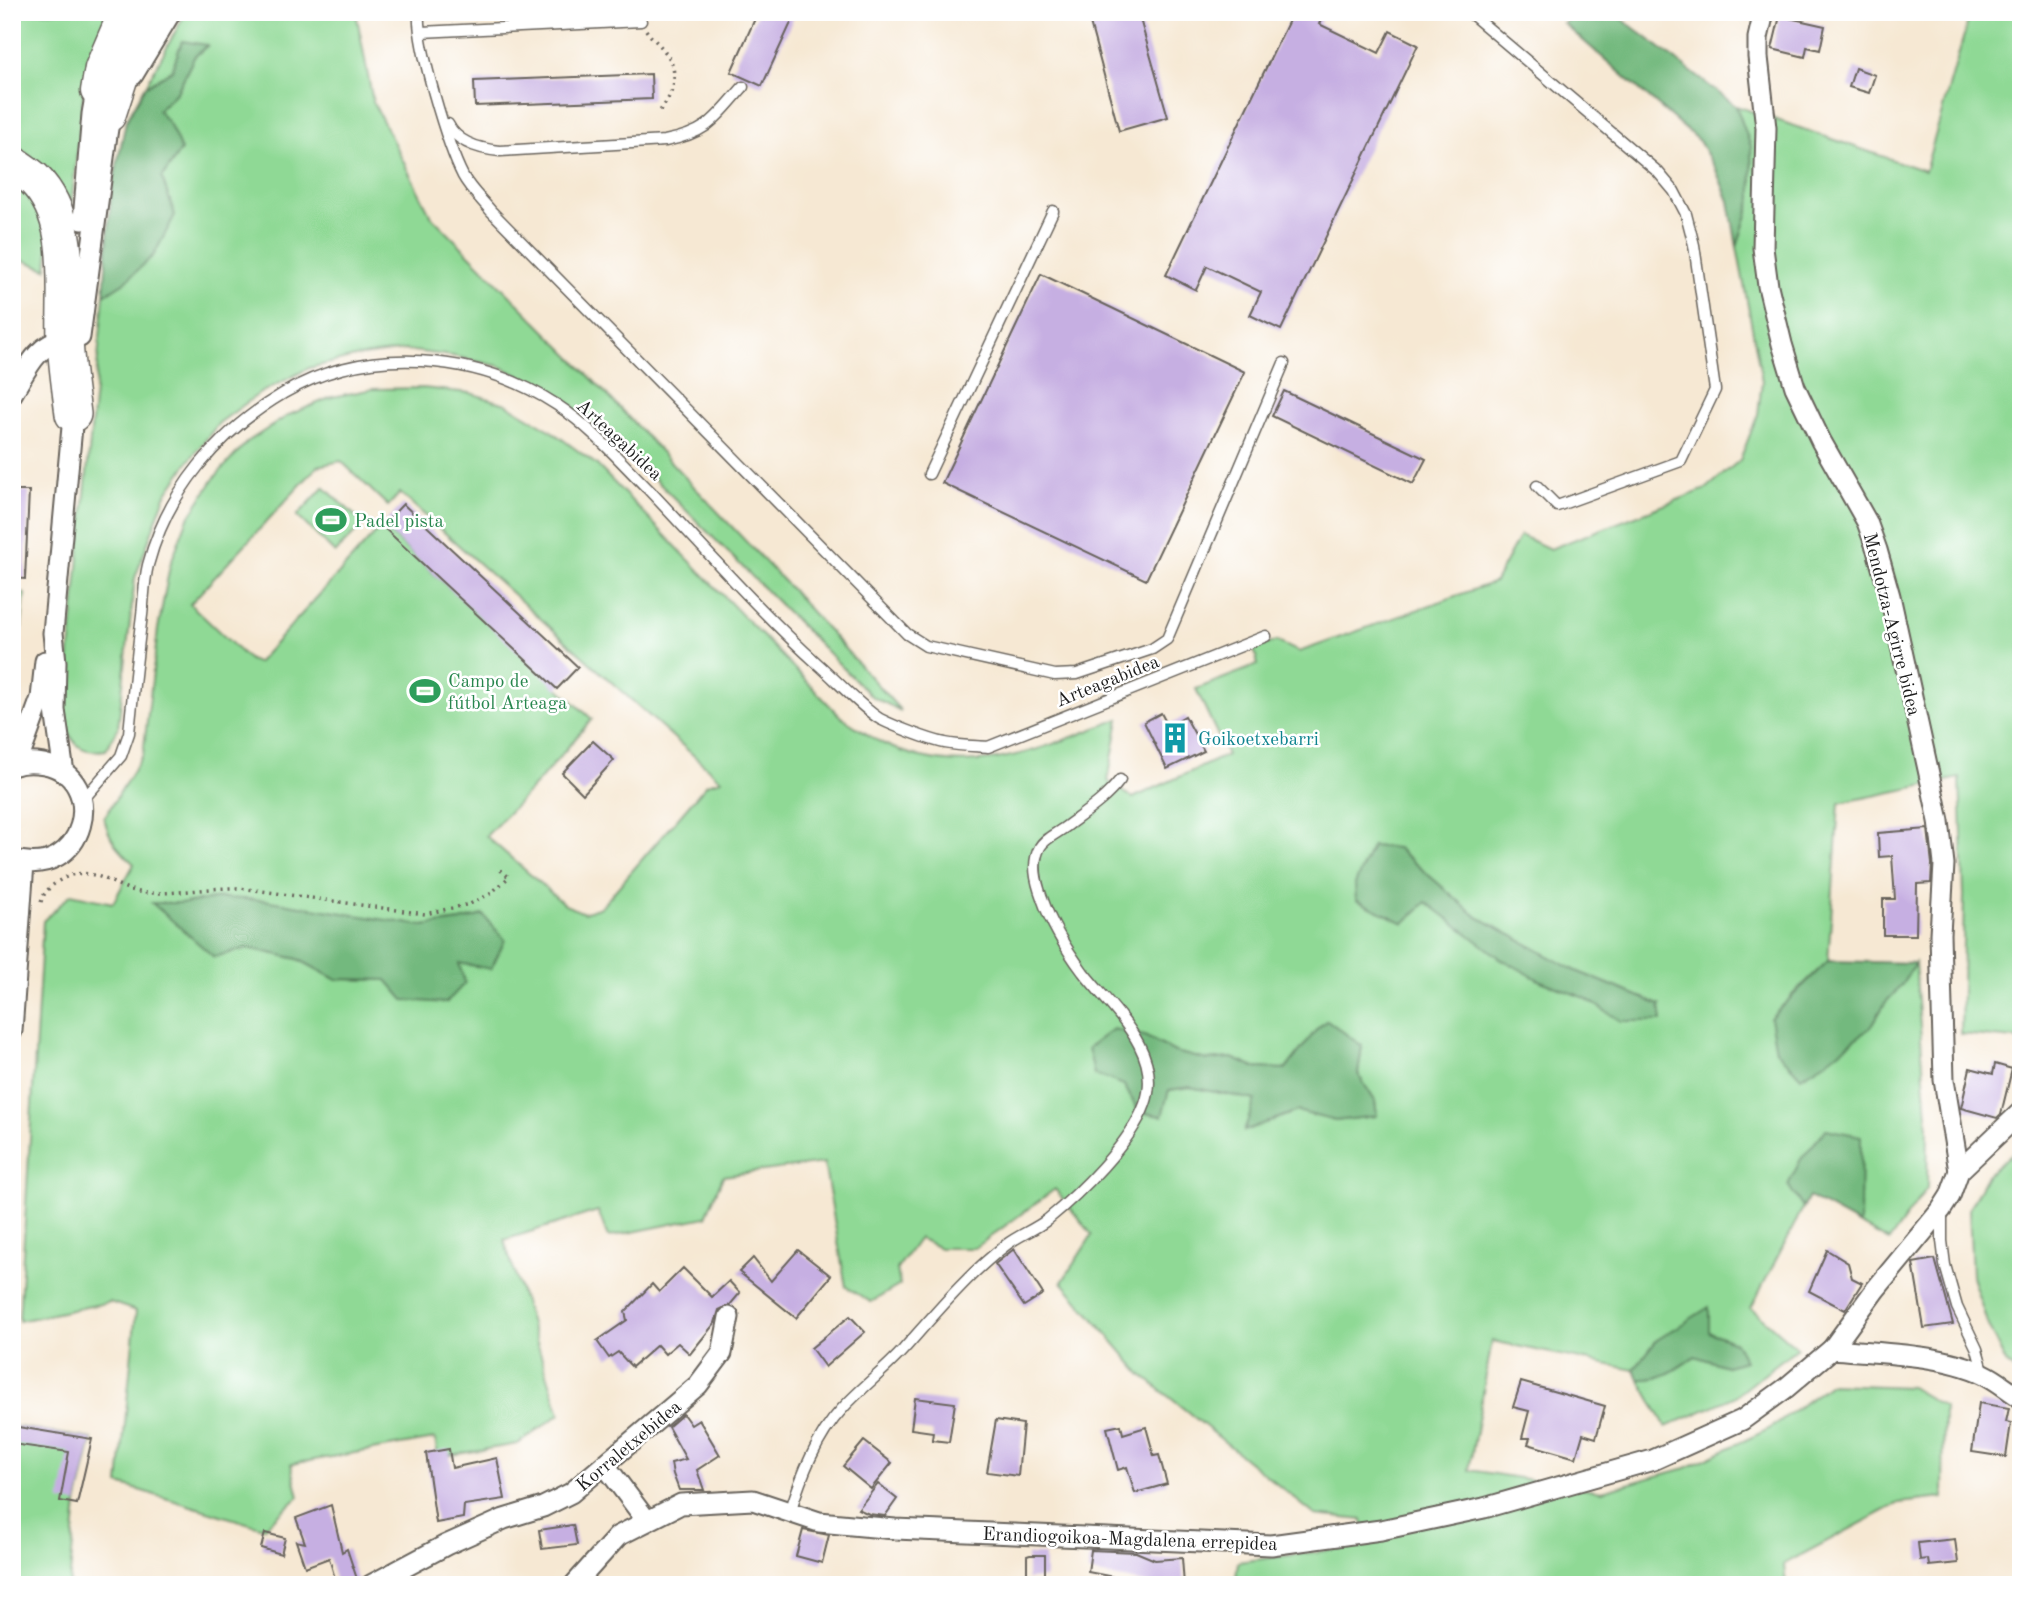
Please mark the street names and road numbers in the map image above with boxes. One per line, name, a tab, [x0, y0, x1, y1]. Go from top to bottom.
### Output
street label: Arteagabidea	[572, 396, 665, 486]
street label: Mendotza-Agirre bidea	[1859, 531, 1923, 719]
street label: Arteagabidea	[1054, 653, 1163, 712]
street label: Korraletxebidea	[574, 1397, 686, 1496]
street label: Erandiogoikoa-Magdalena errepidea	[982, 1526, 1278, 1555]

